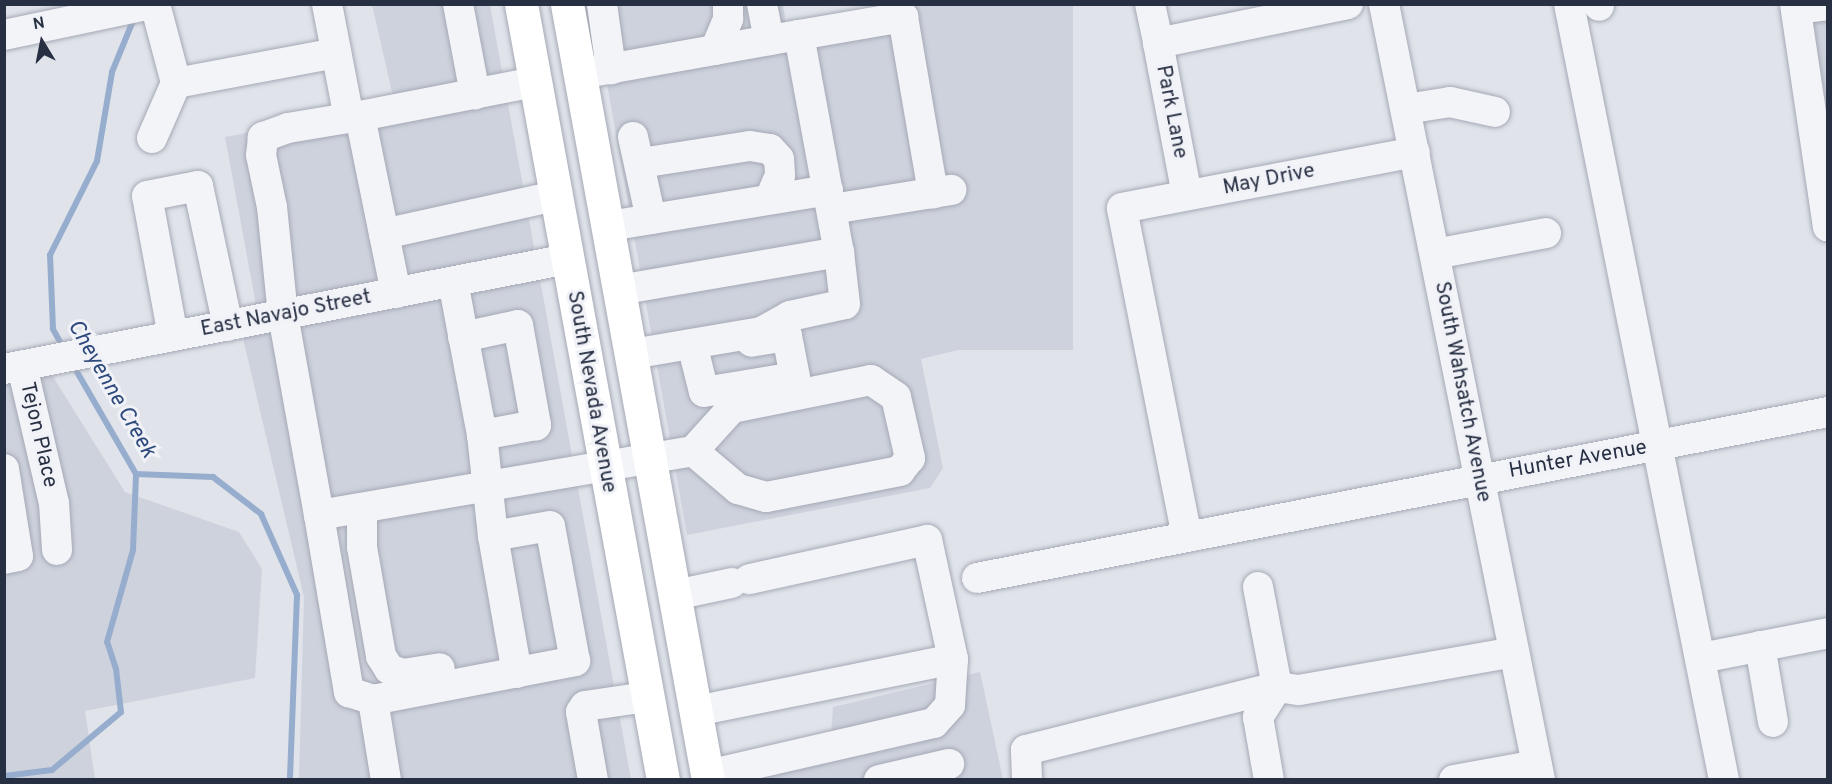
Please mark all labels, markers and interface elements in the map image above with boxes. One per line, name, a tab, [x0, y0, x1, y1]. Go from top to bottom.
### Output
north arrow	[12, 12, 72, 72]
text: N	[31, 13, 46, 35]
street label: Park Lane	[1150, 63, 1192, 161]
street label: May Drive	[1221, 159, 1317, 201]
street label: South Wahsatch Avenue	[1428, 279, 1496, 505]
street label: East Navajo Street	[199, 285, 373, 343]
street label: South Nevada Avenue	[561, 289, 621, 495]
water label: Cheyenne Creek	[61, 315, 161, 463]
street label: Tejon Place	[14, 380, 62, 490]
street label: Hunter Avenue	[1507, 435, 1649, 485]

